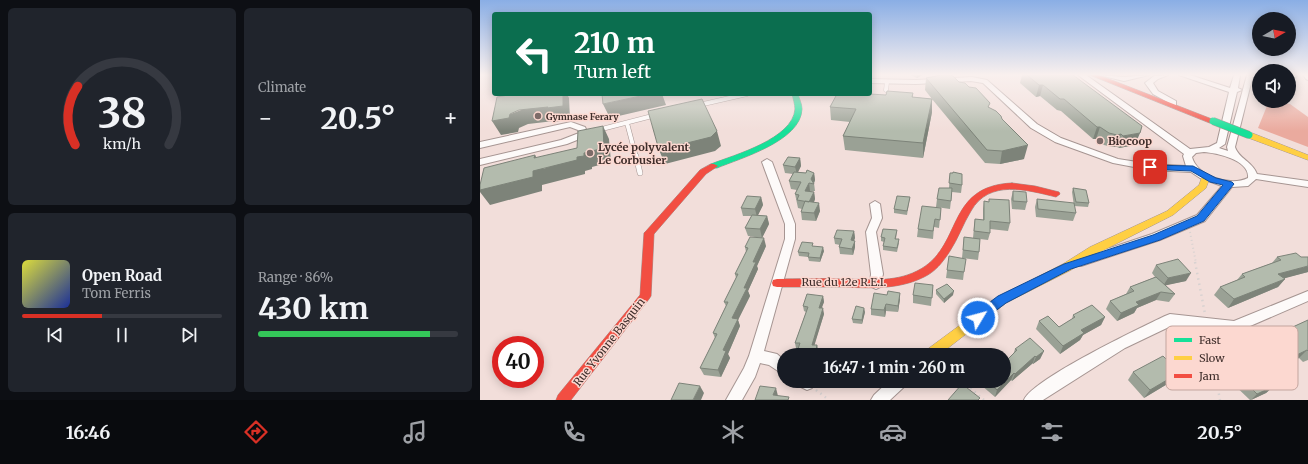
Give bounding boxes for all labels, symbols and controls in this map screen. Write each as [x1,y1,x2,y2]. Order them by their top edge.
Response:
north arrow [1252,12,1296,56]
map controls [1252,12,1296,108]
text: 210 m [574,25,655,61]
icon: left [508,28,560,80]
text: Turn left [574,60,651,83]
button: sound [1252,64,1296,108]
text: Climate [258,79,306,96]
text: 38 [97,86,147,138]
text: 20.5° [321,99,395,137]
text: − [258,104,273,132]
text: + [443,104,458,132]
marker: Gymnase Ferary [533,111,543,121]
place label: Gymnase Ferary [546,111,619,122]
text: km/h [103,134,141,152]
place label: Biocoop [1108,134,1152,148]
marker: Biocoop [1095,136,1105,146]
place label: Lycée polyvalent Le Corbusier [598,140,690,167]
marker: Lycée polyvalent Le Corbusier [585,148,595,158]
pin [1133,150,1167,184]
icon: arrive [1139,156,1161,178]
text: Open Road [82,266,162,285]
text: Range · 86% [258,269,333,286]
street label: Rue du 12e R.E.I. [802,275,887,289]
text: Tom Ferris [82,285,151,302]
text: 430 km [258,289,369,327]
street label: Rue Yvonne Basquin [570,295,648,389]
position arrow [957,297,999,339]
icon: previous [44,324,66,346]
icon: pause [111,324,133,346]
icon: next [178,324,200,346]
legend [1166,326,1298,390]
text: Fast [1199,333,1222,347]
speed limit sign: 40 [492,336,544,388]
text: Slow [1199,351,1225,365]
text: 16:47 · 1 min · 260 m [823,358,965,377]
text: Jam [1198,369,1220,383]
icon: directions [242,418,270,446]
icon: music [401,418,429,446]
icon: phone [560,418,588,446]
icon: climate [719,418,747,446]
icon: car [879,418,907,446]
icon: filters [1038,418,1066,446]
text: 16:46 [66,421,110,444]
text: 20.5° [1197,421,1242,444]

